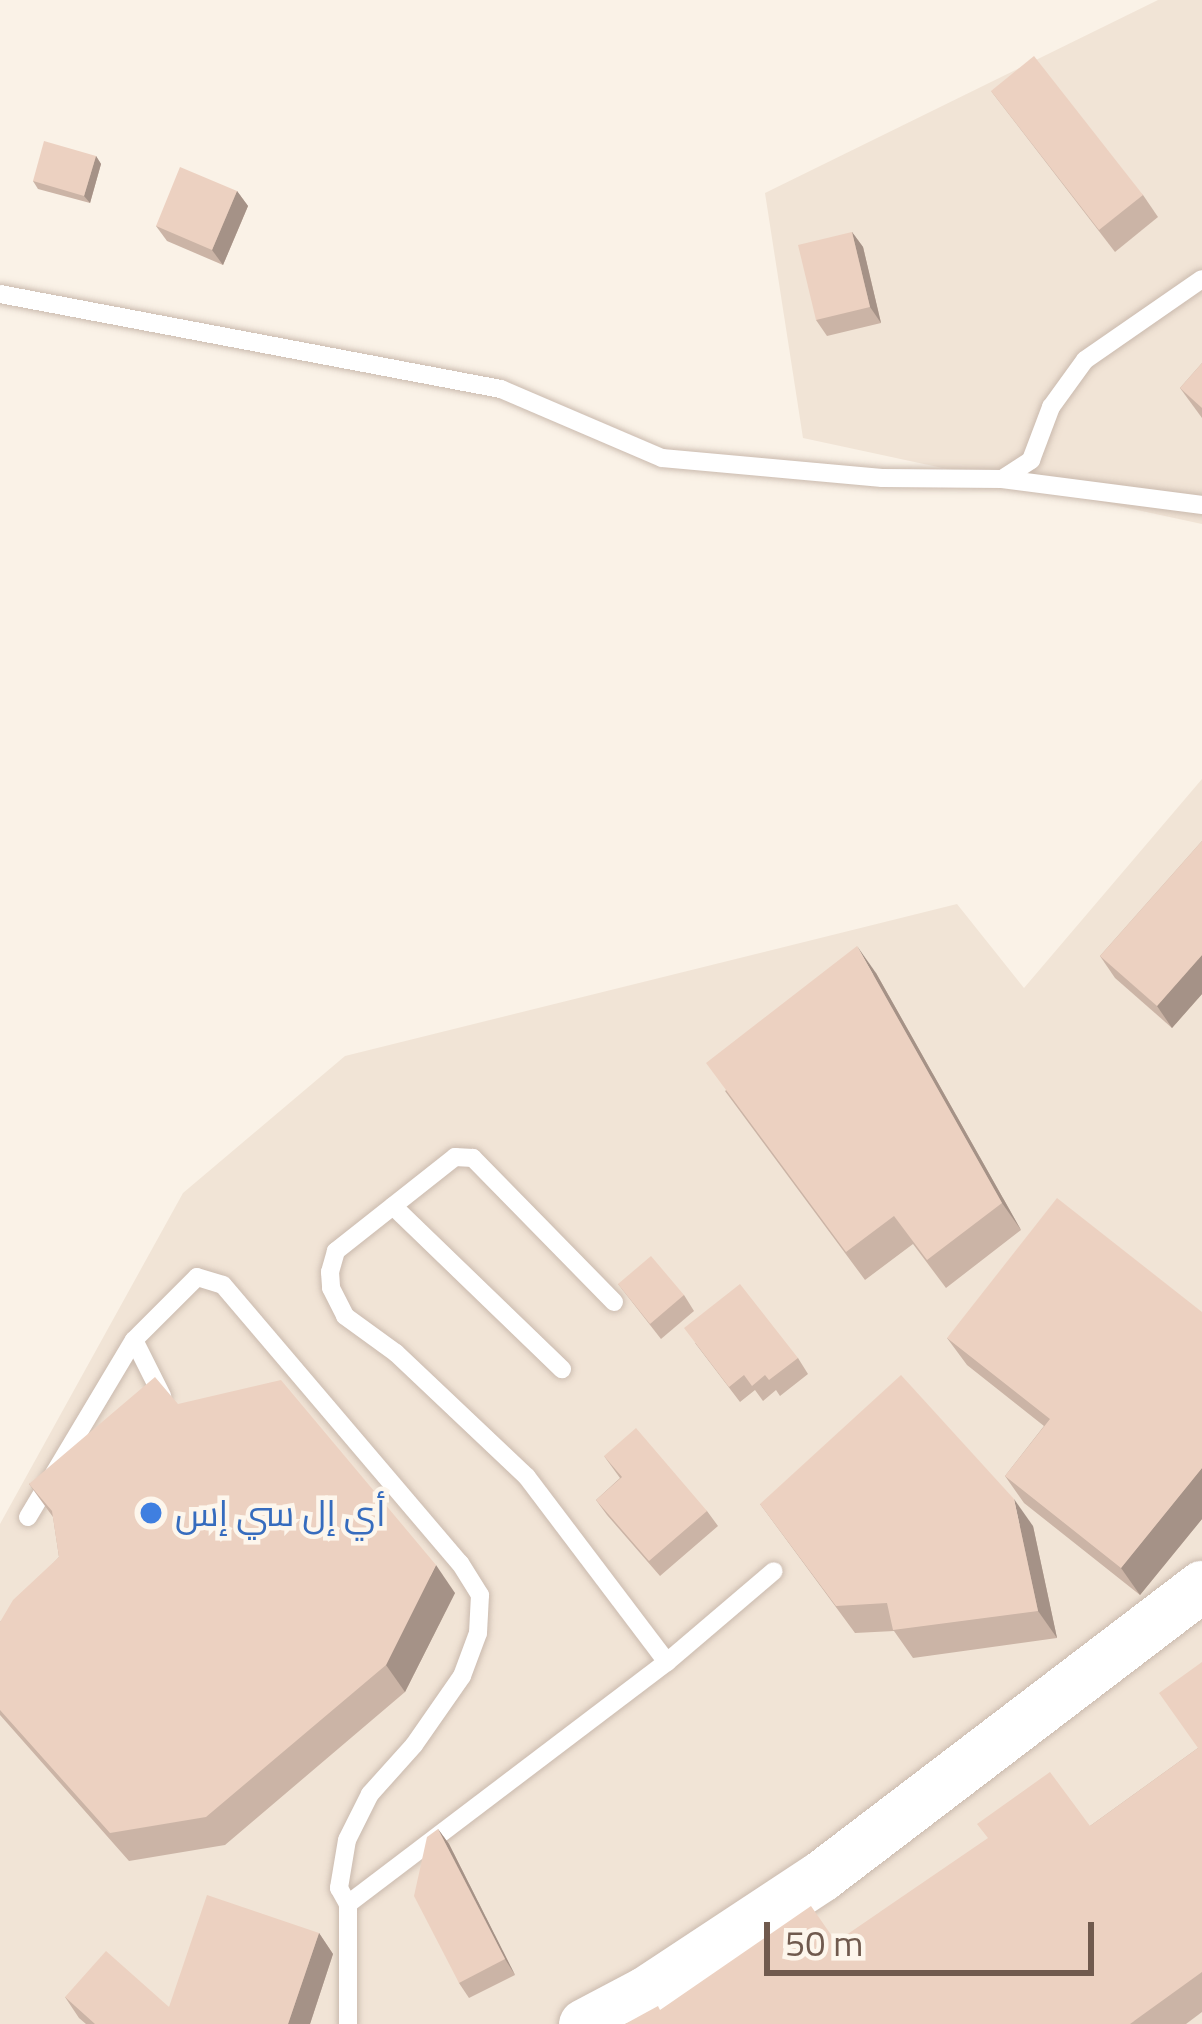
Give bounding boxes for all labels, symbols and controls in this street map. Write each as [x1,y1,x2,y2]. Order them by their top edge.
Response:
place label: أي إل سي إس [175,1491,386,1535]
marker: أي إل سي إس [138,1500,164,1526]
scale bar [770,1898,1100,1972]
text: 50 m [785,1915,863,1970]

